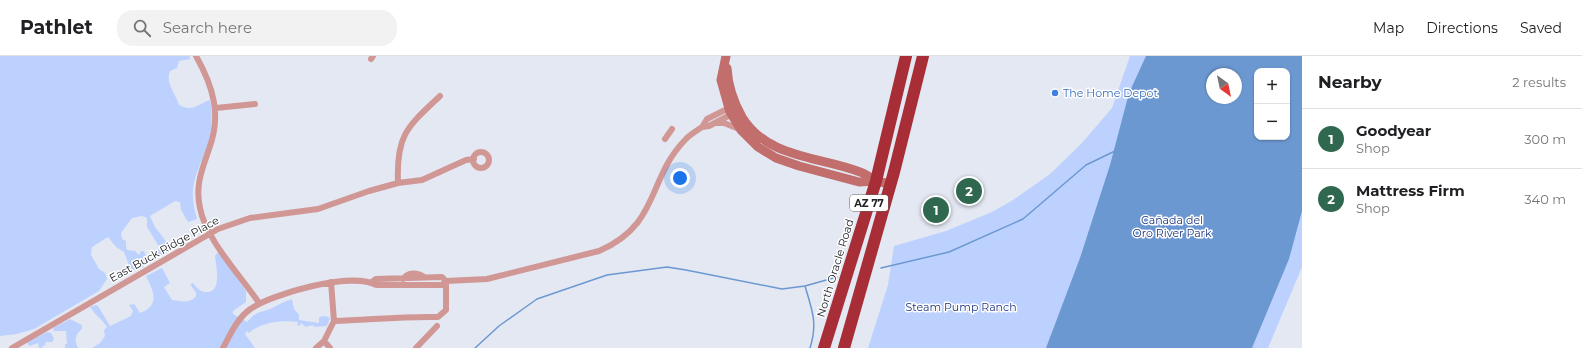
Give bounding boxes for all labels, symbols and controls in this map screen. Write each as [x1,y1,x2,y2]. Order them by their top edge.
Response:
search box [117,10,397,46]
text: Pathlet [20,16,93,39]
icon: search [131,17,153,39]
text: Search here [163,18,252,37]
text: Map [1373,19,1404,37]
text: Directions [1426,19,1498,37]
text: Saved [1520,19,1562,37]
north arrow [1206,68,1242,104]
map controls [1254,68,1290,140]
button: + [1254,68,1290,104]
text: Nearby [1318,72,1382,92]
text: 2 results [1512,74,1566,90]
place label: The Home Depot [1063,86,1158,100]
marker: The Home Depot [1050,88,1060,98]
button: − [1254,104,1290,140]
text: Goodyear [1356,121,1431,140]
text: 1 [1328,131,1334,147]
text: 300 m [1524,131,1566,147]
text: Shop [1356,140,1390,156]
your location [670,168,690,188]
pin: 2 [956,176,982,206]
text: Mattress Firm [1356,181,1465,200]
text: 2 [1327,191,1335,207]
text: 340 m [1524,191,1566,207]
road number: AZ 77 [850,195,888,211]
pin: 1 [923,195,949,225]
text: Shop [1356,200,1390,216]
street label: East Buck Ridge Place [107,213,222,285]
park label: Cañada del Oro River Park [1132,213,1212,240]
street label: North Oracle Road [813,217,857,319]
park label: Steam Pump Ranch [905,300,1017,314]

